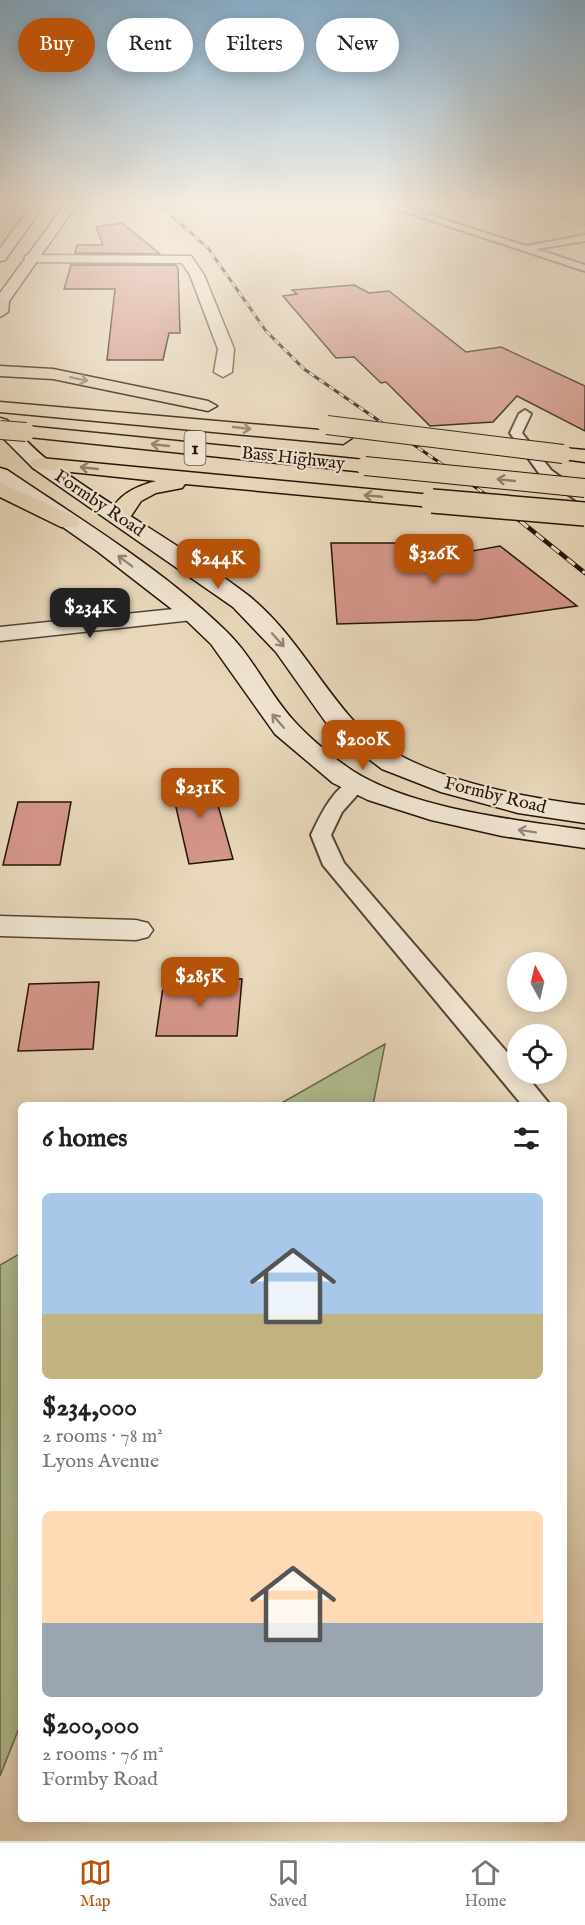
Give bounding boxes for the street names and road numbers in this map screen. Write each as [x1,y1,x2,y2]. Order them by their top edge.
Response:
road number: 1 [184,431,206,465]
street label: Bass Highway [240,442,346,476]
street label: Formby Road [49,465,149,543]
street label: Formby Road [442,772,549,820]

